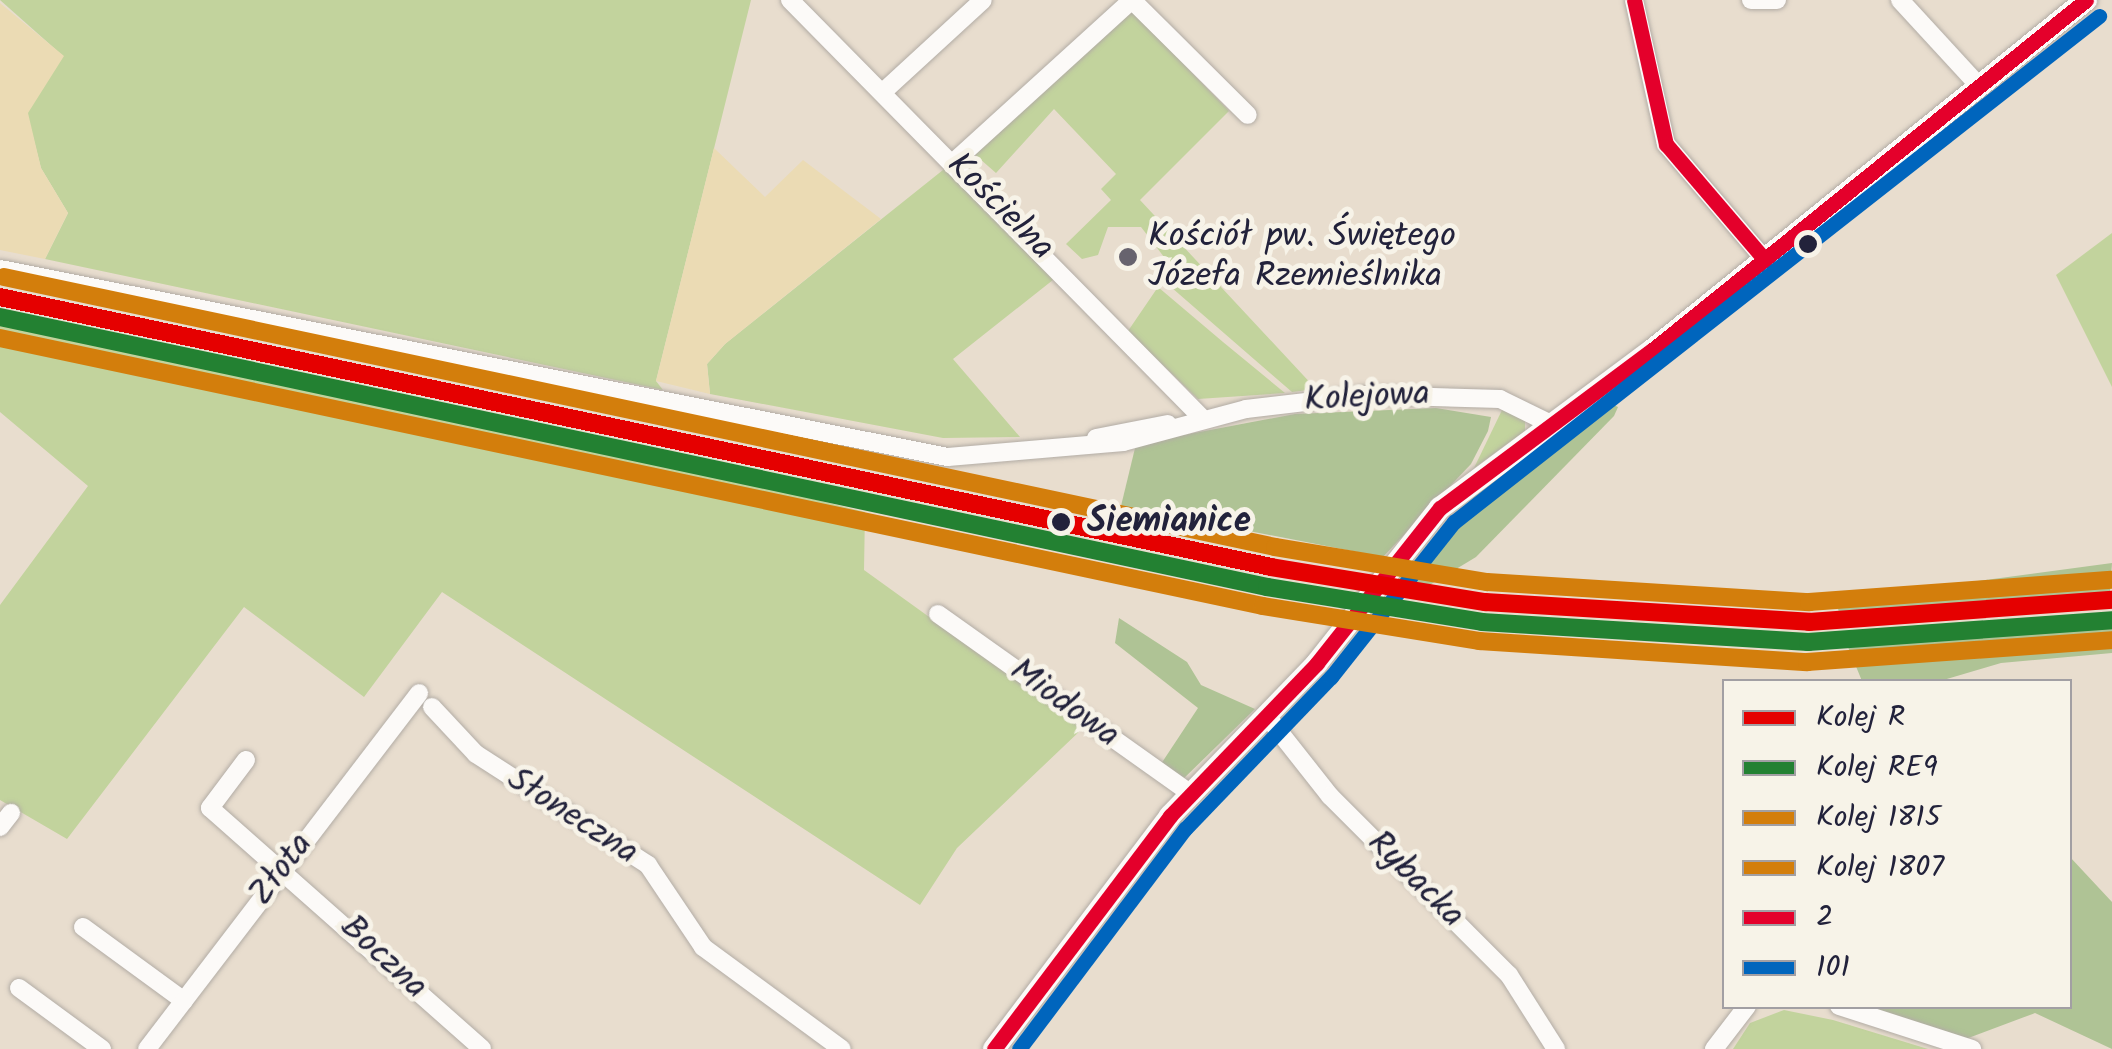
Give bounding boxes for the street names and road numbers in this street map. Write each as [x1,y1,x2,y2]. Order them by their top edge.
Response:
street label: Kościelna [938,145,1062,269]
street label: Kolejowa [1303,374,1431,422]
street label: Miodowa [1001,650,1127,758]
street label: Słoneczna [499,759,645,875]
street label: Rybacka [1358,823,1472,937]
street label: Złota [241,825,323,915]
street label: Boczna [331,907,435,1009]

